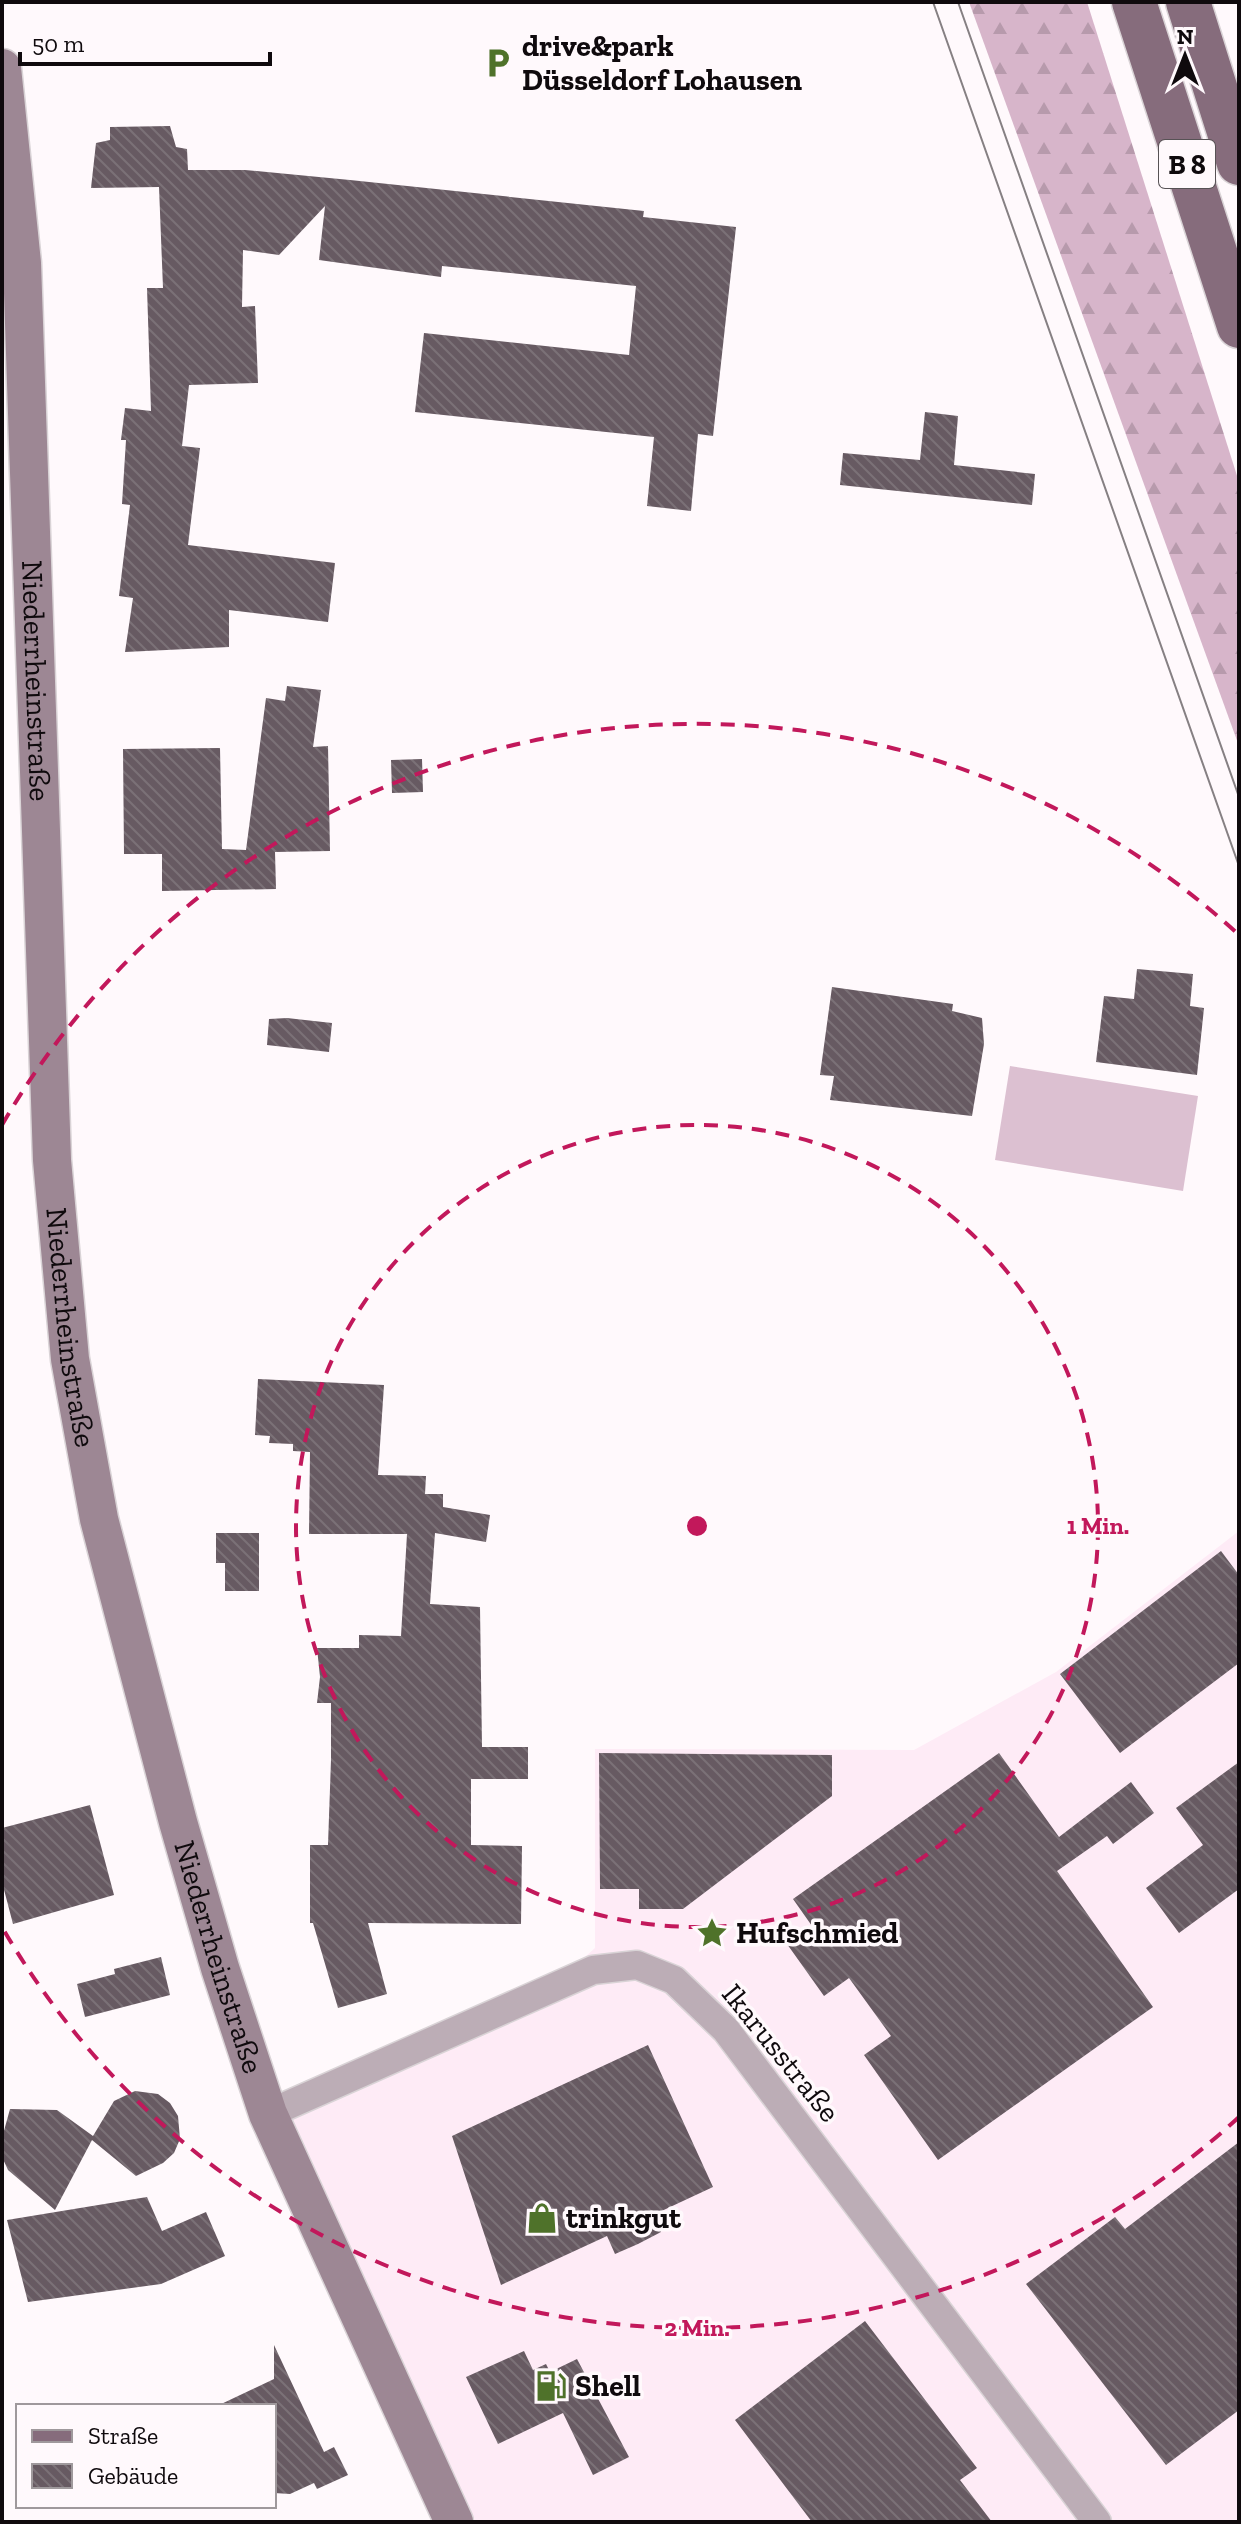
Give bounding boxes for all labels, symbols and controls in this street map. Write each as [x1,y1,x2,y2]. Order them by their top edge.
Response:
scale bar [20,16,270,66]
north arrow [1145,16,1225,96]
text: N [1177,23,1194,50]
place label: drive&park Düsseldorf Lohausen [522,28,802,98]
text: 50 m [32,29,85,58]
parking icon: drive&park Düsseldorf Lohausen [481,46,515,80]
road number: B 8 [1159,140,1215,188]
street label: Niederrheinstraße [14,560,58,802]
street label: Niederrheinstraße [38,1206,104,1450]
text: 1 Min. [1067,1511,1129,1540]
centre of rings [683,1512,711,1540]
street label: Niederrheinstraße [166,1836,271,2078]
place label: Hufschmied [736,1915,898,1951]
place icon: Hufschmied [695,1916,729,1950]
street label: Ikarusstraße [714,1977,848,2129]
place label: trinkgut [566,2200,682,2236]
shop icon: trinkgut [525,2201,559,2235]
text: 2 Min. [664,2313,730,2342]
place label: Shell [575,2368,641,2404]
fuel station icon: Shell [534,2369,568,2403]
legend [16,2404,276,2508]
text: Straße [88,2421,158,2450]
text: Gebäude [88,2461,178,2490]

